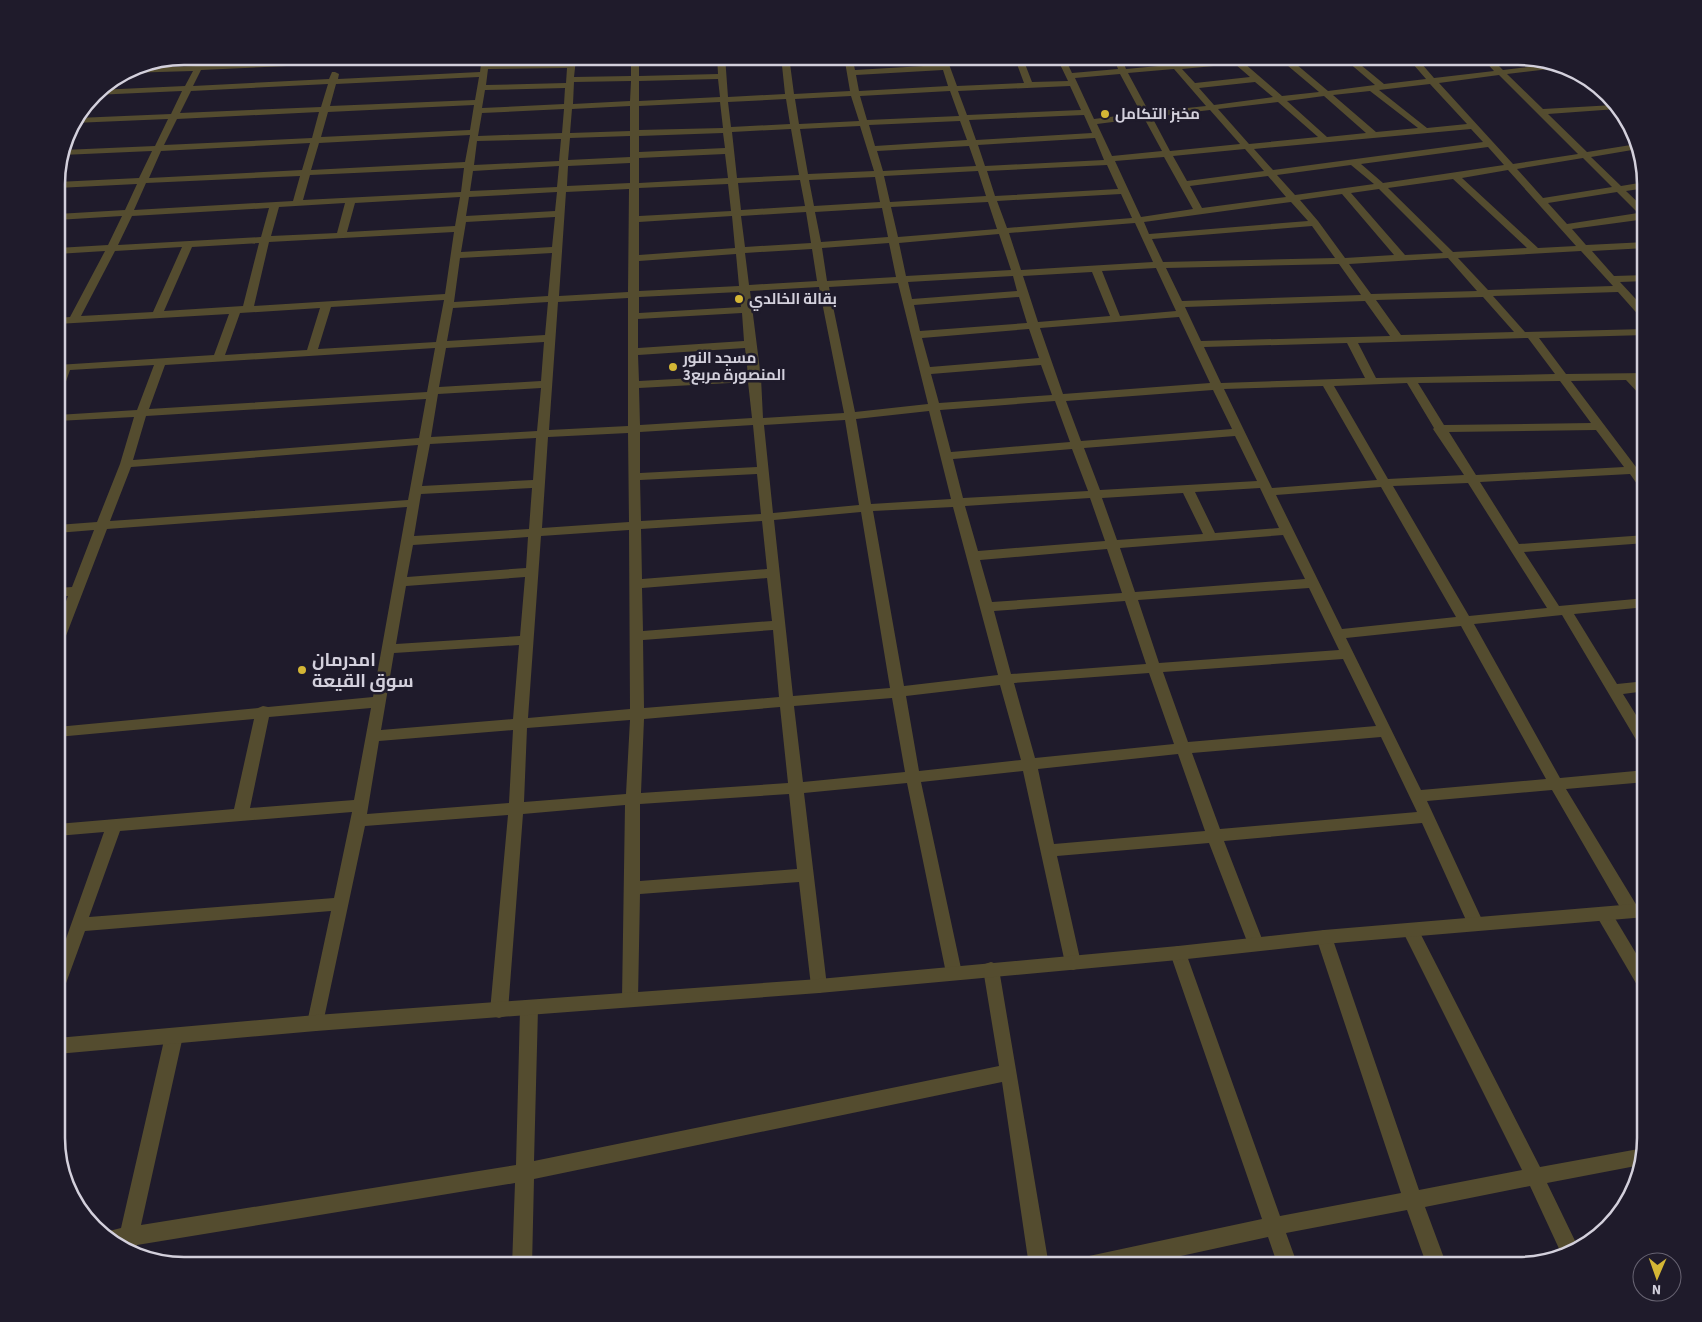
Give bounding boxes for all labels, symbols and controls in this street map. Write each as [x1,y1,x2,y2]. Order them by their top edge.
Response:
place label: مخبز التكامل [1115,104,1200,125]
marker: مخبز التكامل [1099,108,1111,120]
place label: بقالة الخالدي [749,289,837,311]
marker: بقالة الخالدي [733,293,745,305]
place label: مسجد النور المنصورة مربع3 [682,348,786,386]
marker: مسجد النور المنصورة مربع3 [667,361,679,373]
place label: امدرمان سوق القيعة [312,648,414,694]
marker: امدرمان سوق القيعة [296,664,308,676]
north arrow [1632,1252,1682,1302]
text: N [1652,1279,1662,1299]

